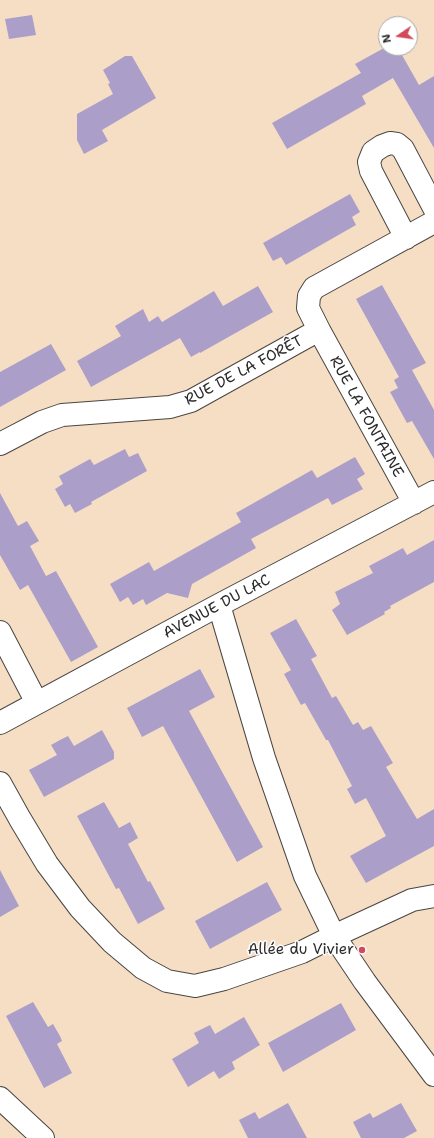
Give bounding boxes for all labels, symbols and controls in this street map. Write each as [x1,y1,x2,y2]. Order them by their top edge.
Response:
north arrow [378,16,418,56]
text: N [379,33,395,45]
street label: RUE DE LA FORÊT [182,332,306,410]
street label: RUE LA FONTAINE [325,353,407,481]
street label: AVENUE DU LAC [160,571,274,643]
place label: Allée du Vivier [248,941,354,959]
marker: Allée du Vivier [357,945,367,955]

